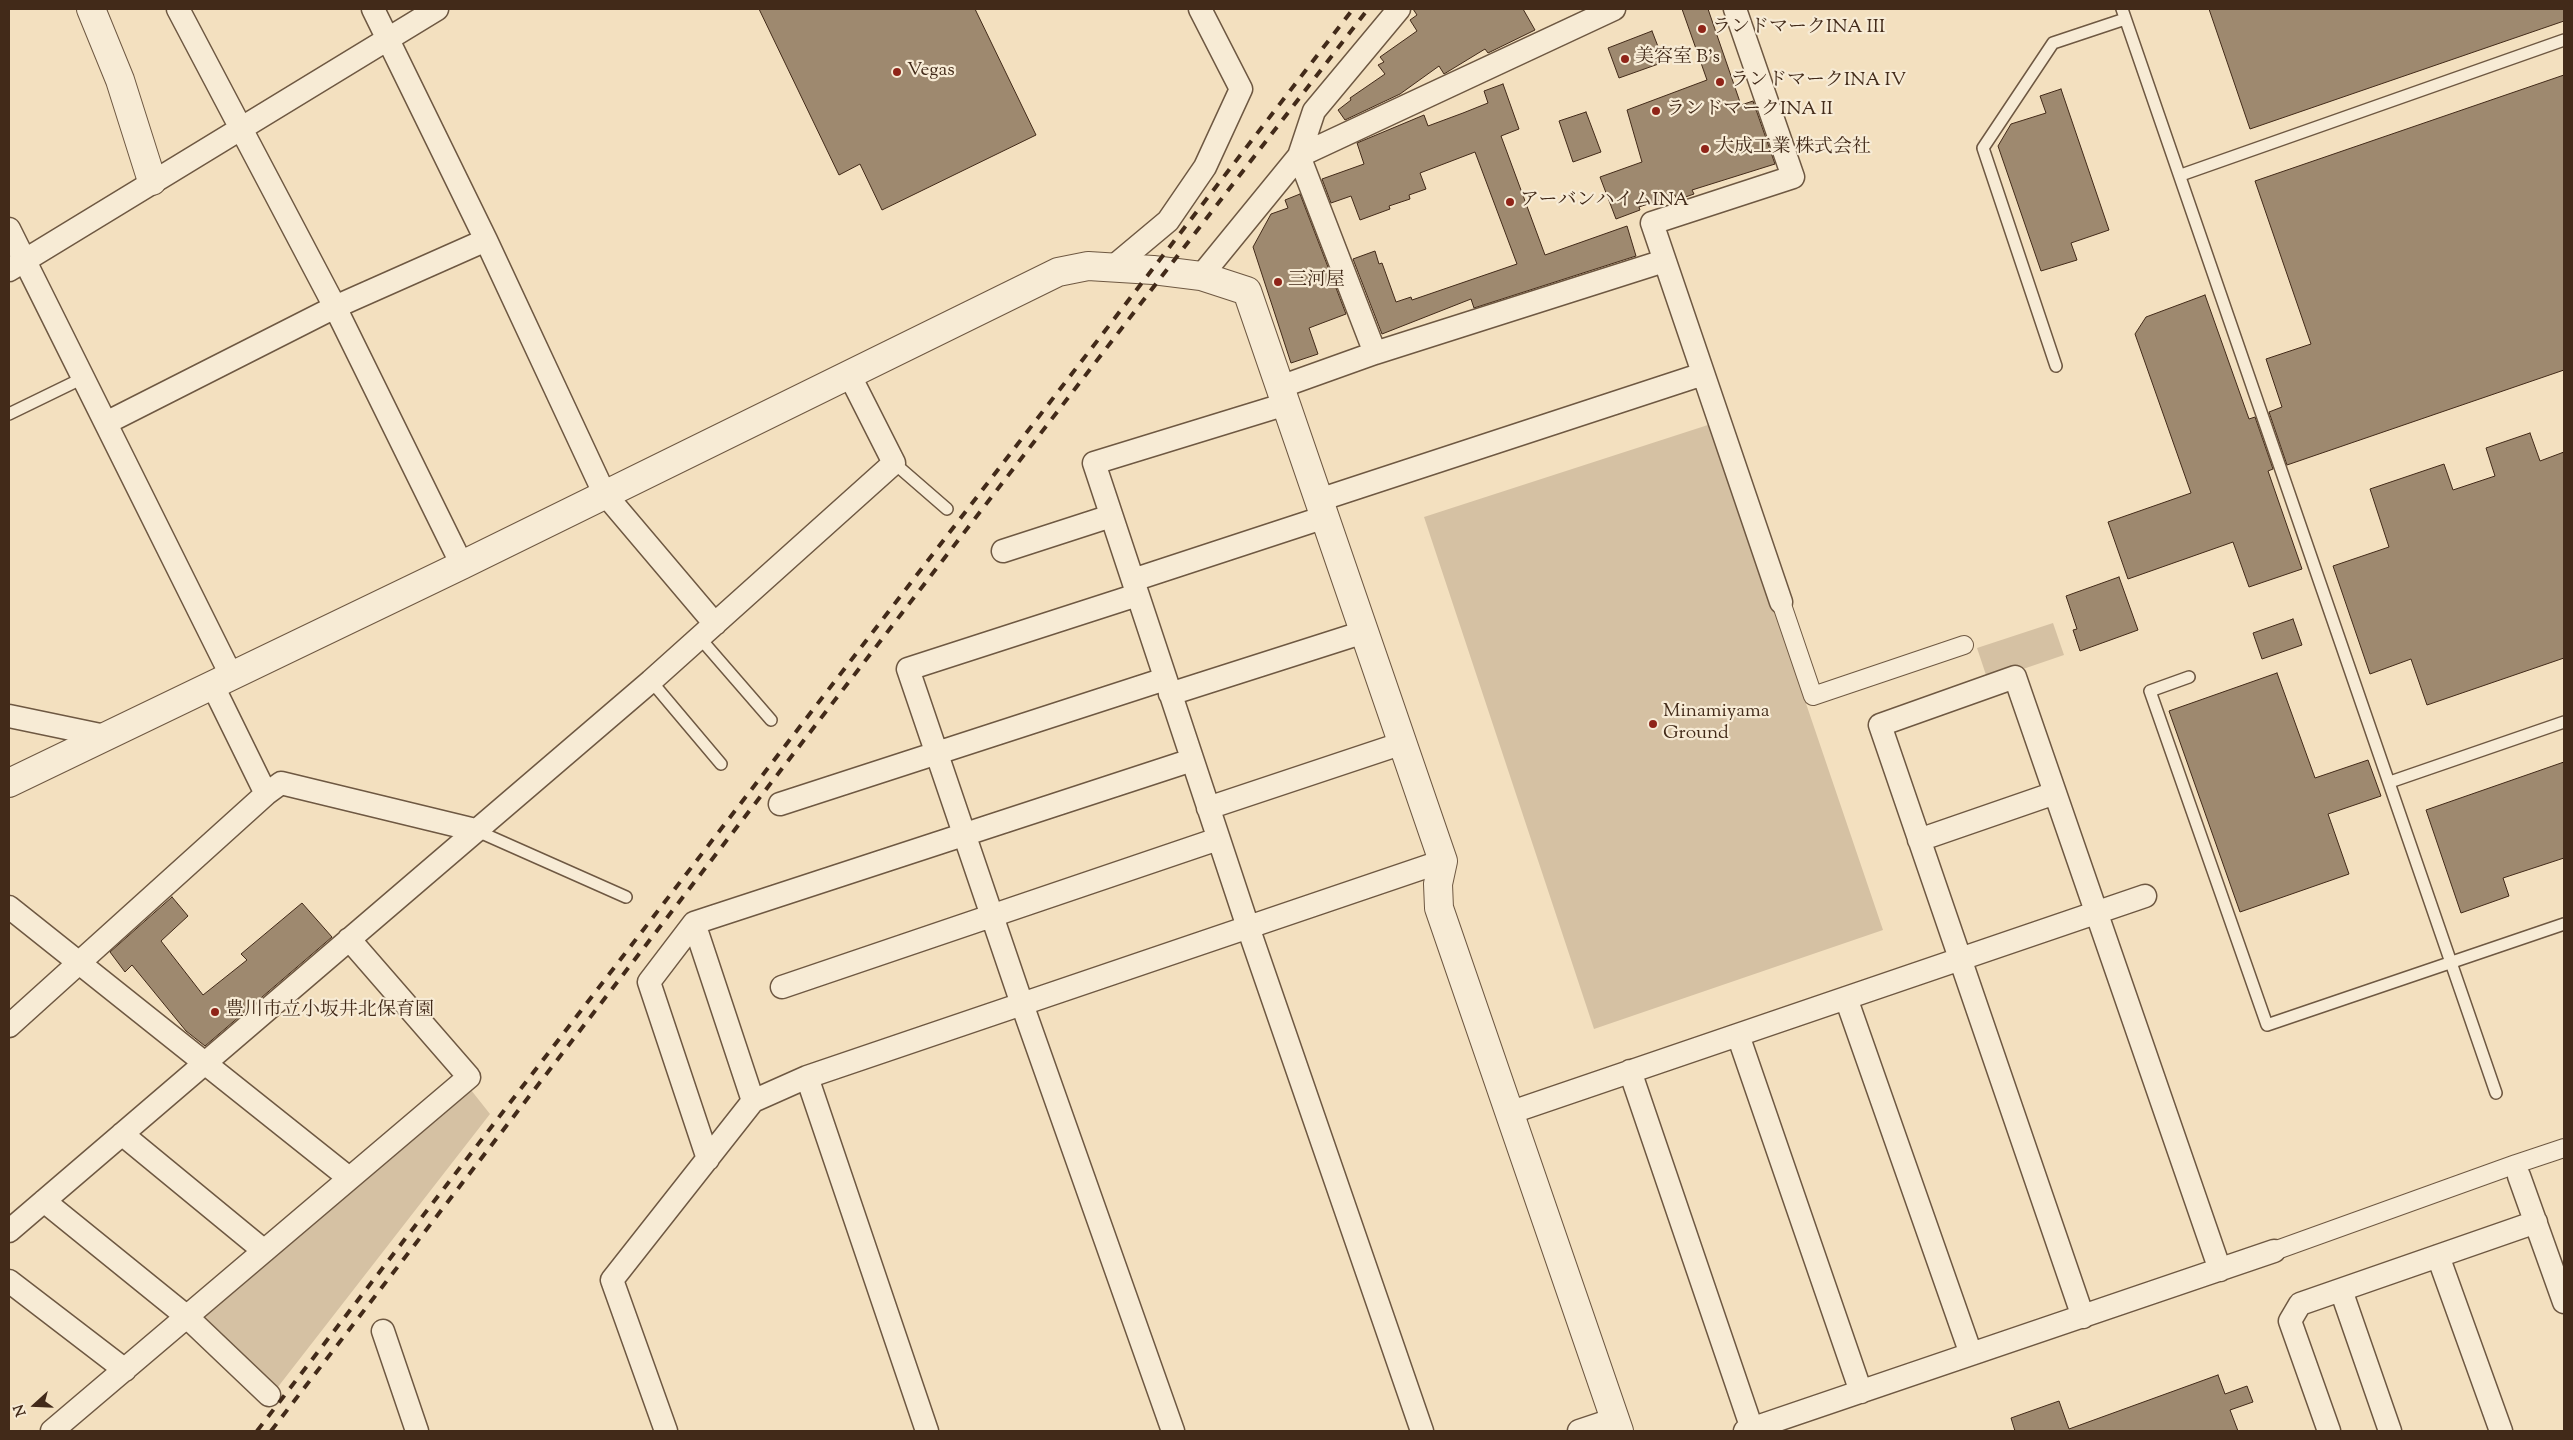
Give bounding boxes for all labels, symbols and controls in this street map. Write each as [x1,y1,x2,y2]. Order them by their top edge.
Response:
place label: ランドマークINA III [1712,18,1885,40]
marker: ランドマークINA III [1696,23,1708,35]
place label: 美容室 B's [1635,48,1720,70]
marker: 美容室 B's [1619,53,1631,65]
place label: Vegas [907,61,955,83]
marker: Vegas [891,66,903,78]
place label: ランドマークINA IV [1730,71,1906,93]
marker: ランドマークINA IV [1714,76,1726,88]
place label: ランドマークINA II [1666,100,1833,122]
marker: ランドマークINA II [1650,105,1662,117]
place label: 大成工業 株式会社 [1715,138,1871,160]
marker: 大成工業 株式会社 [1699,143,1711,155]
place label: アーバンハイムINA [1520,191,1689,213]
marker: アーバンハイムINA [1504,196,1516,208]
place label: 三河屋 [1288,271,1345,293]
marker: 三河屋 [1272,276,1284,288]
place label: Minamiyama Ground [1663,702,1770,746]
marker: Minamiyama Ground [1647,718,1659,730]
place label: 豊川市立小坂井北保育園 [225,1001,434,1023]
marker: 豊川市立小坂井北保育園 [209,1006,221,1018]
north arrow [10,1380,60,1430]
text: N [10,1401,32,1419]

